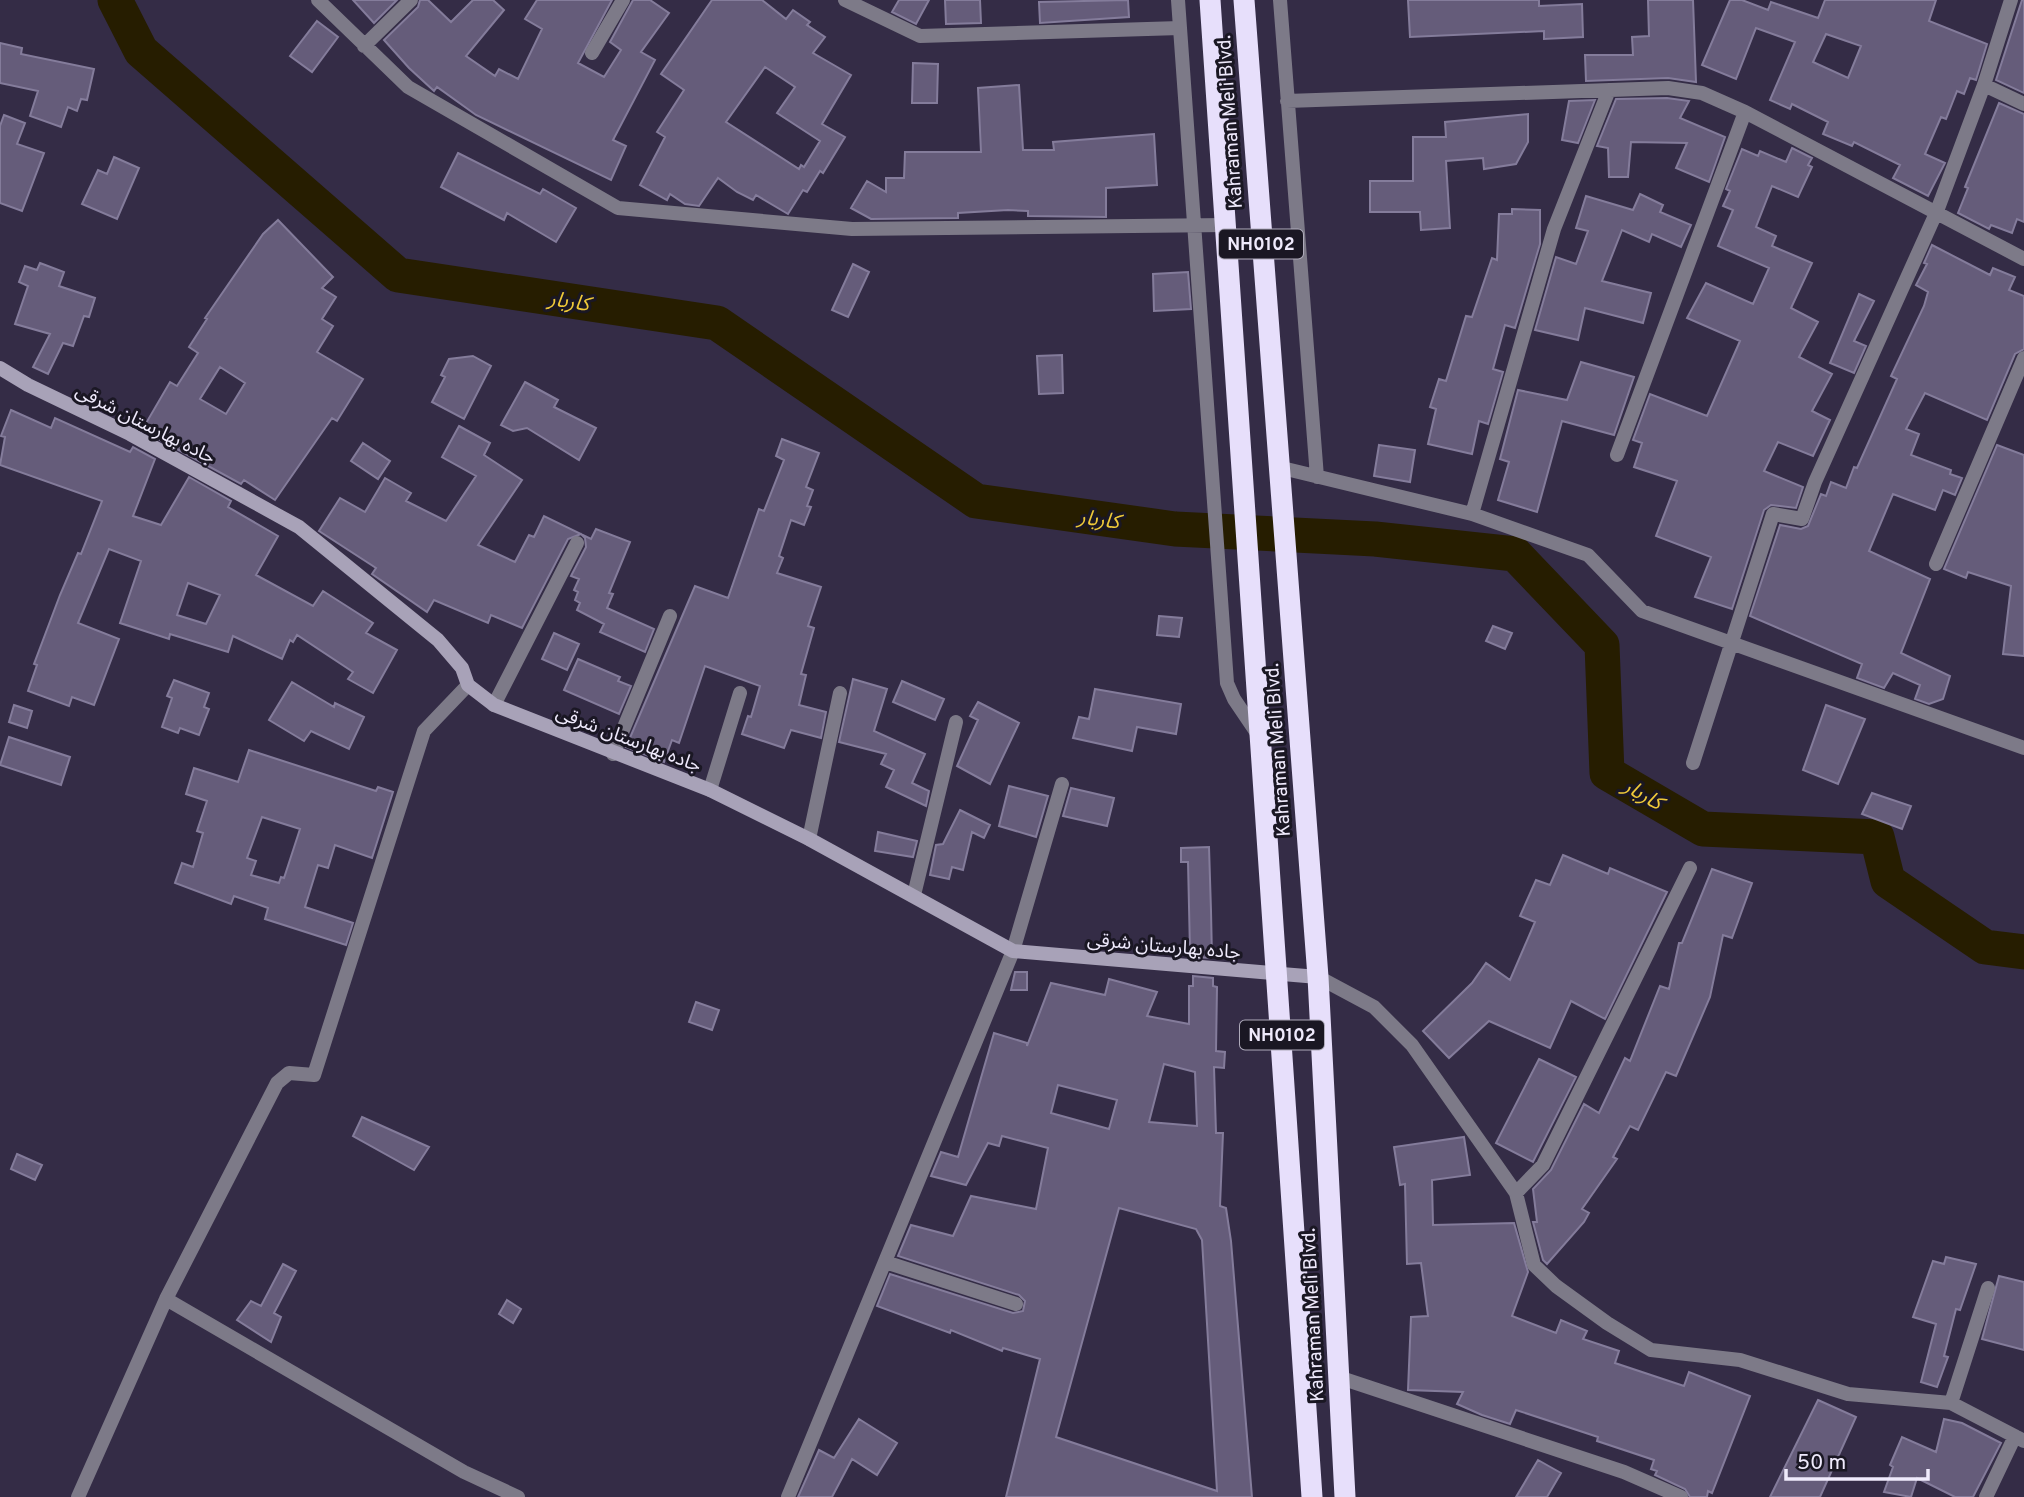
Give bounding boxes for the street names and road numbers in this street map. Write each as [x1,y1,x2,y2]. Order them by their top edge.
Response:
street label: Kahraman Meli Blvd. [1213,34,1249,209]
road number: NH0102 [1219,230,1303,258]
street label: جاده بهارستان شرقی [71,379,219,470]
street label: Kahraman Meli Blvd. [1261,662,1297,837]
street label: جاده بهارستان شرقی [552,701,704,779]
street label: جاده بهارستان شرقی [1086,928,1242,966]
road number: NH0102 [1240,1020,1324,1050]
street label: Kahraman Meli Blvd. [1297,1227,1331,1402]

